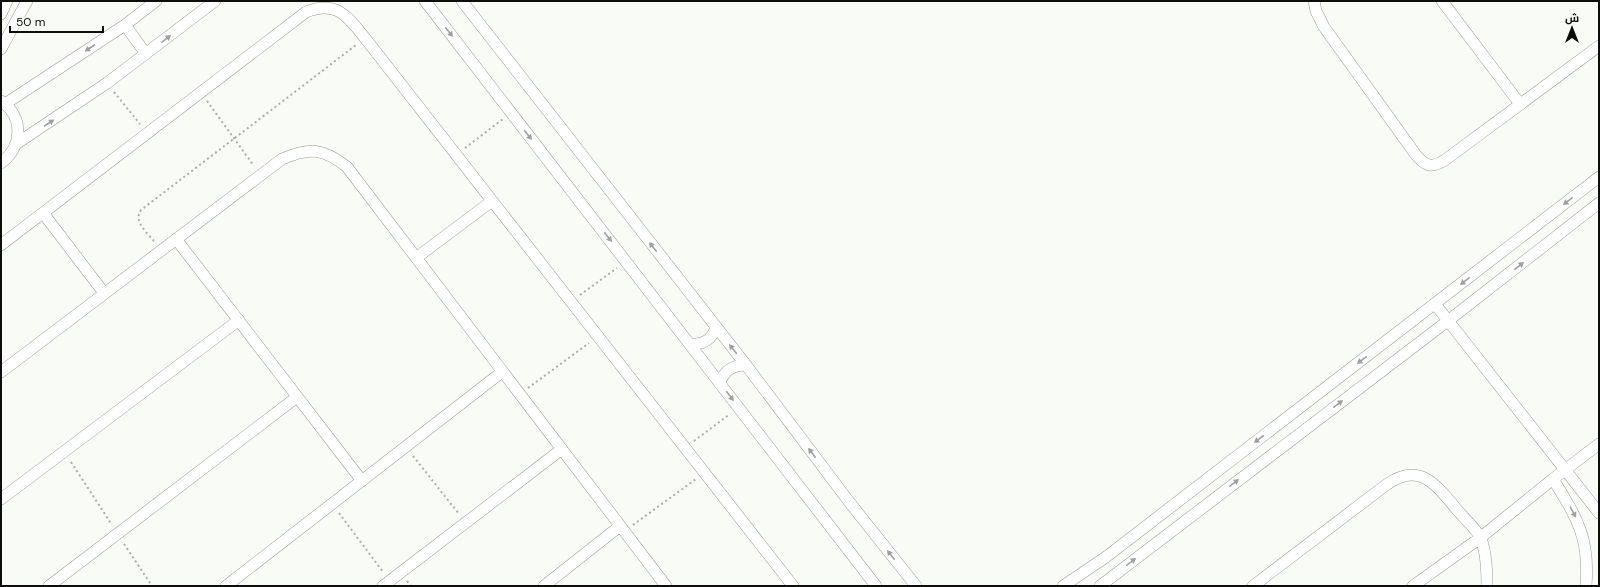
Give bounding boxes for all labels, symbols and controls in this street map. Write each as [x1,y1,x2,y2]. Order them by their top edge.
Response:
scale bar [10,8,103,34]
north arrow [1552,8,1592,48]
text: ش [1565,11,1579,25]
text: 50 m [16,14,45,30]
one-way arrow [444,26,453,37]
one-way arrow [160,35,171,43]
one-way arrow [84,44,95,52]
one-way arrow [44,119,54,127]
one-way arrow [524,129,532,140]
one-way arrow [1563,197,1574,205]
one-way arrow [603,232,612,243]
one-way arrow [649,241,657,252]
one-way arrow [1513,261,1524,270]
one-way arrow [1460,276,1471,285]
one-way arrow [729,344,738,354]
one-way arrow [1357,356,1368,364]
one-way arrow [726,390,734,401]
one-way arrow [1332,400,1343,409]
one-way arrow [1254,435,1265,444]
one-way arrow [808,447,816,458]
one-way arrow [1229,479,1240,487]
one-way arrow [1570,506,1577,518]
one-way arrow [887,550,896,561]
one-way arrow [1126,558,1136,566]

